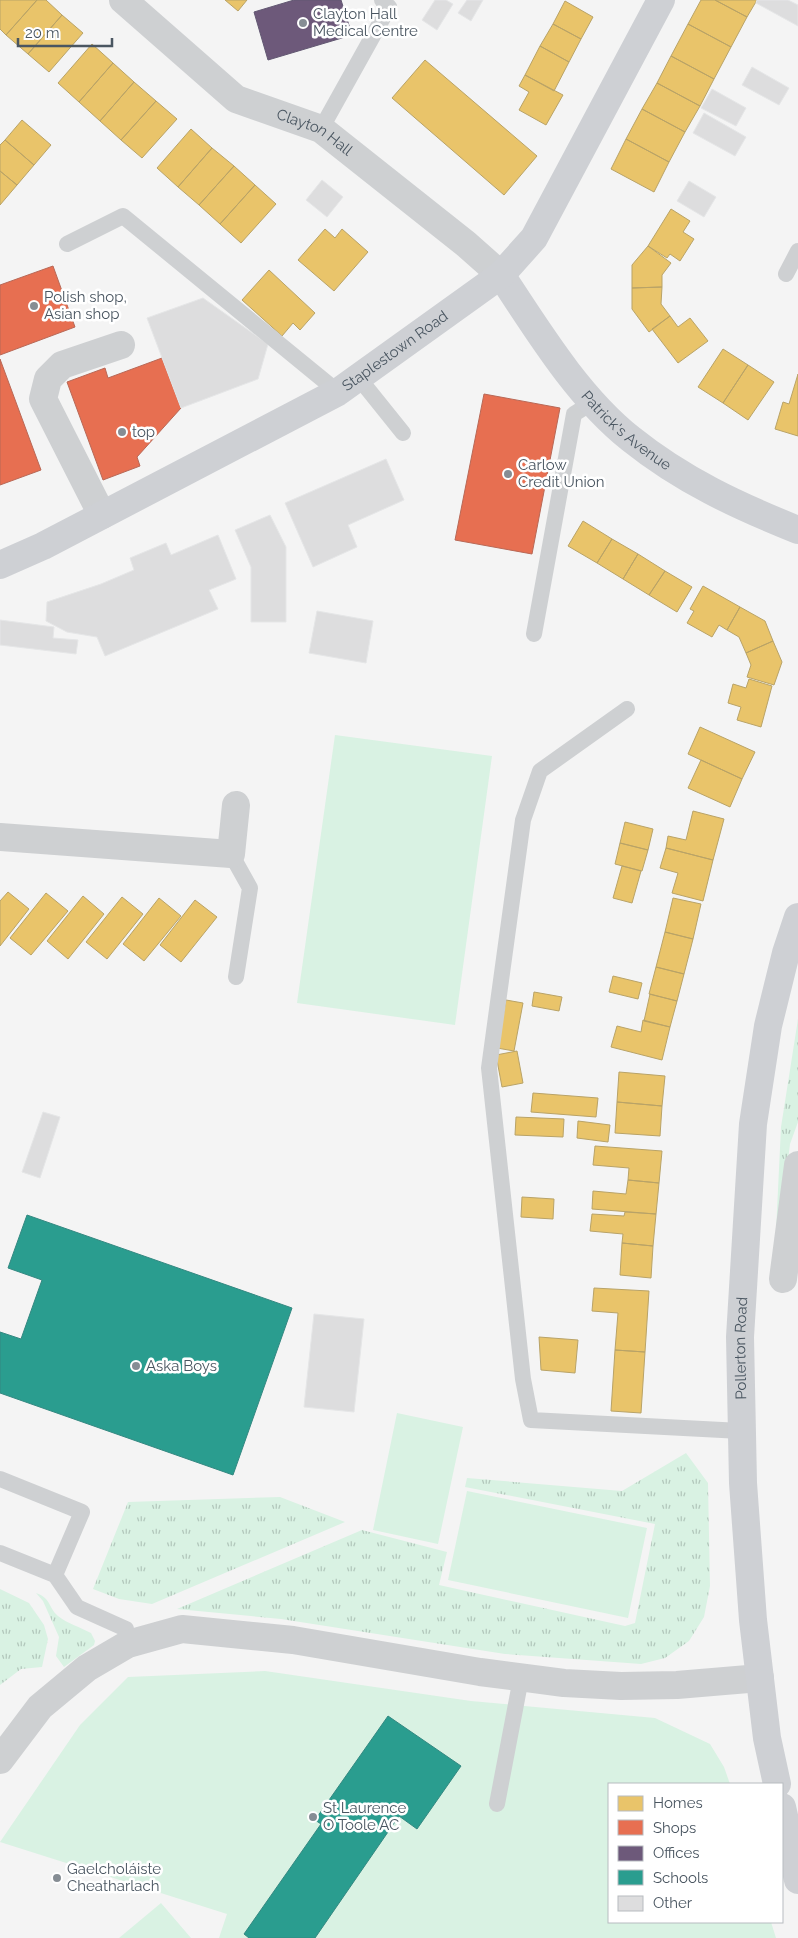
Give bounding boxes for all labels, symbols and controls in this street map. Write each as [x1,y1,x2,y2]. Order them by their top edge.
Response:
place label: Clayton Hall Medical Centre [313,5,418,40]
scale bar [18,15,111,47]
marker: Clayton Hall Medical Centre [297,17,309,29]
text: 20 m [25,24,60,42]
street label: Clayton Hall [274,105,357,160]
place label: Polish shop, Asian shop [44,288,127,323]
marker: Polish shop, Asian shop [28,300,40,312]
street label: Staplestown Road [339,307,451,395]
street label: Patrick's Avenue [577,387,675,474]
place label: top [132,423,155,441]
marker: top [116,426,128,438]
place label: Carlow Credit Union [518,456,605,491]
marker: Carlow Credit Union [502,468,514,480]
street label: Pollerton Road [731,1296,751,1400]
place label: Aska Boys [146,1357,217,1375]
marker: Aska Boys [130,1360,142,1372]
legend [608,1783,783,1923]
text: Homes [653,1794,703,1812]
place label: St Laurence O Toole AC [323,1799,406,1834]
marker: St Laurence O Toole AC [307,1811,319,1823]
text: Shops [653,1819,696,1837]
text: Offices [653,1844,700,1862]
place label: Gaelcholáiste Cheatharlach [67,1860,161,1895]
text: Schools [653,1869,708,1887]
marker: Gaelcholáiste Cheatharlach [51,1872,63,1884]
text: Other [653,1894,693,1912]

